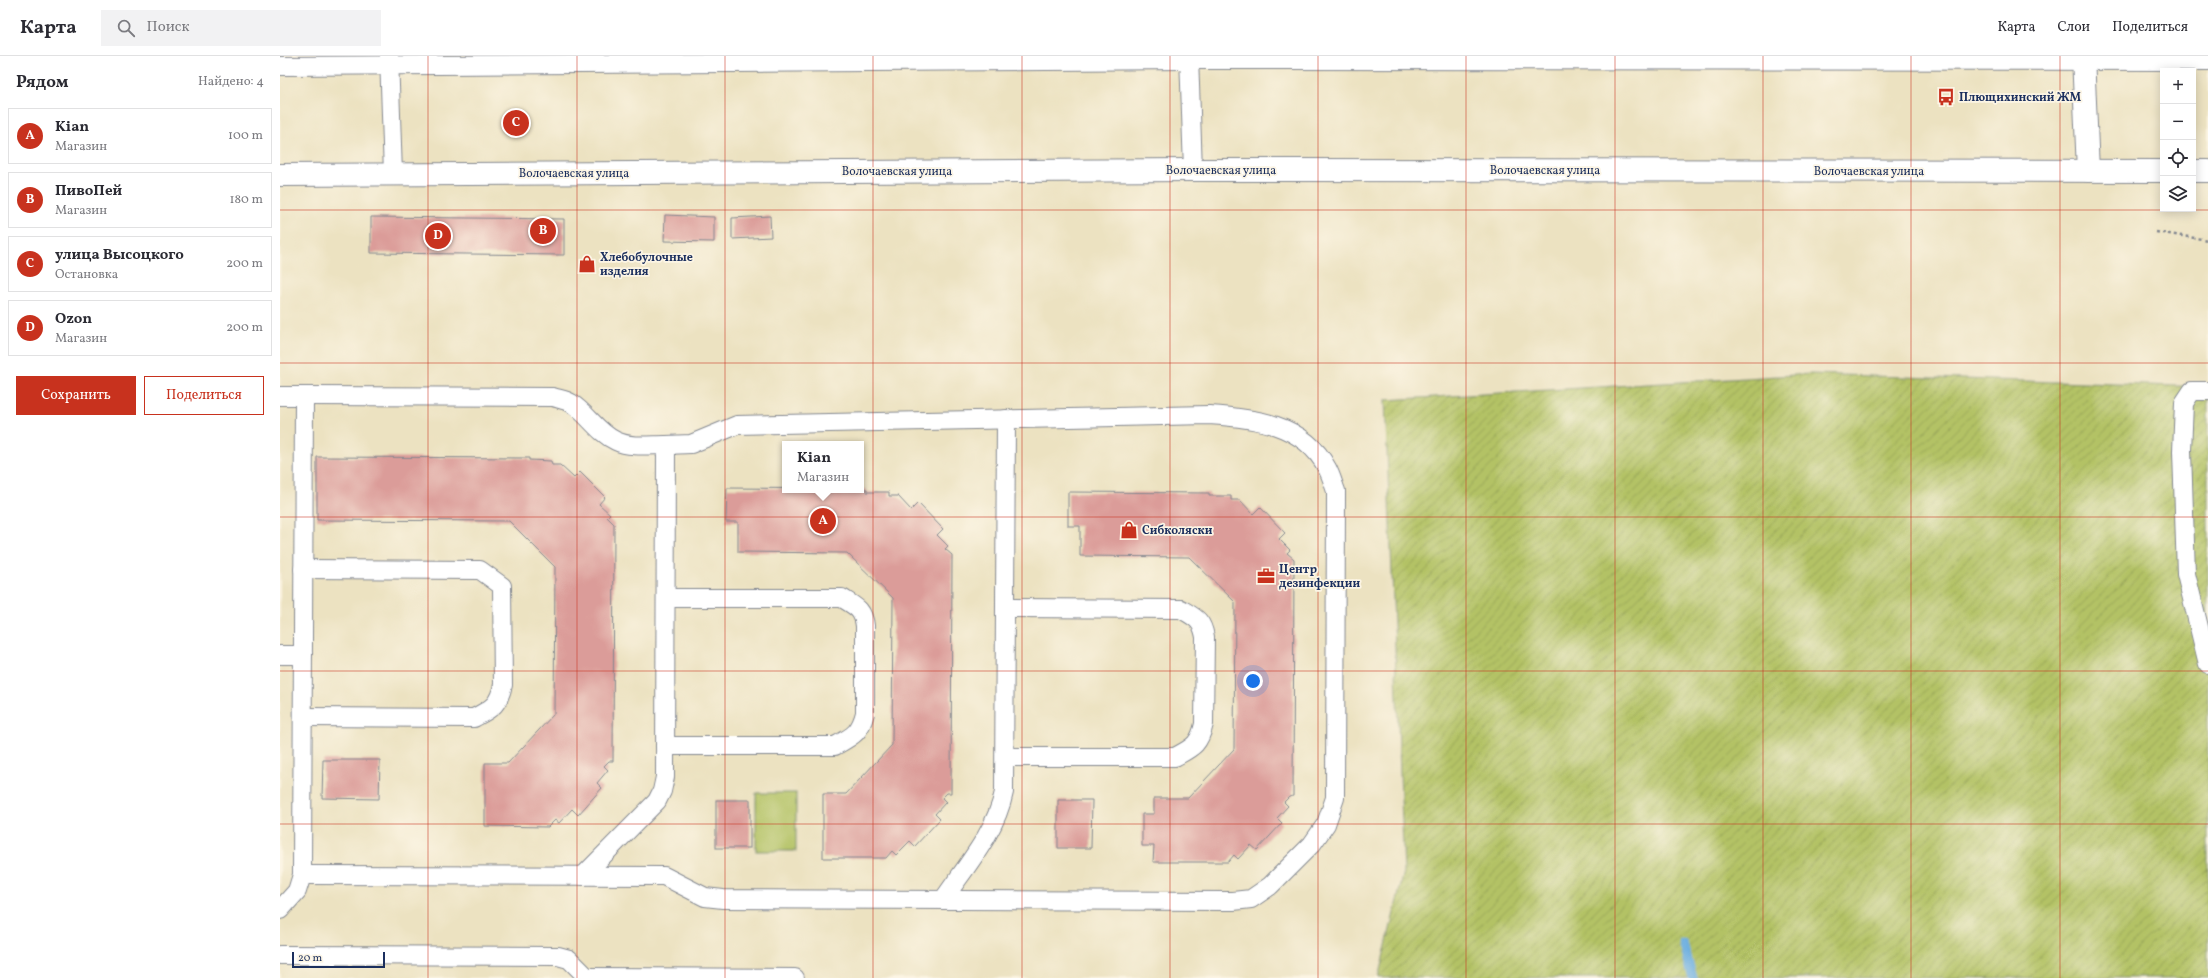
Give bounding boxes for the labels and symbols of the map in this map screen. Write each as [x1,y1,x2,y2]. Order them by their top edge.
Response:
bus stop icon: Плющихинский ЖМ [1936,87,1956,107]
place label: Плющихинский ЖМ [1959,90,2081,106]
pin: C [503,108,529,138]
street label: Волочаевская улица [1166,163,1276,179]
street label: Волочаевская улица [1490,163,1600,179]
street label: Волочаевская улица [842,164,952,180]
street label: Волочаевская улица [1814,164,1924,180]
street label: Волочаевская улица [519,166,629,182]
pin: B [530,216,556,246]
pin: D [425,221,451,251]
place label: Хлебобулочные изделия [600,250,693,280]
shop icon: Хлебобулочные изделия [577,254,597,274]
pin: A [810,506,836,536]
shop icon: Сибколяски [1119,520,1139,540]
place label: Сибколяски [1142,523,1213,539]
place label: Центр дезинфекции [1279,562,1360,592]
office icon: Центр дезинфекции [1256,566,1276,586]
your location [1243,671,1263,691]
scale bar [292,950,385,969]

